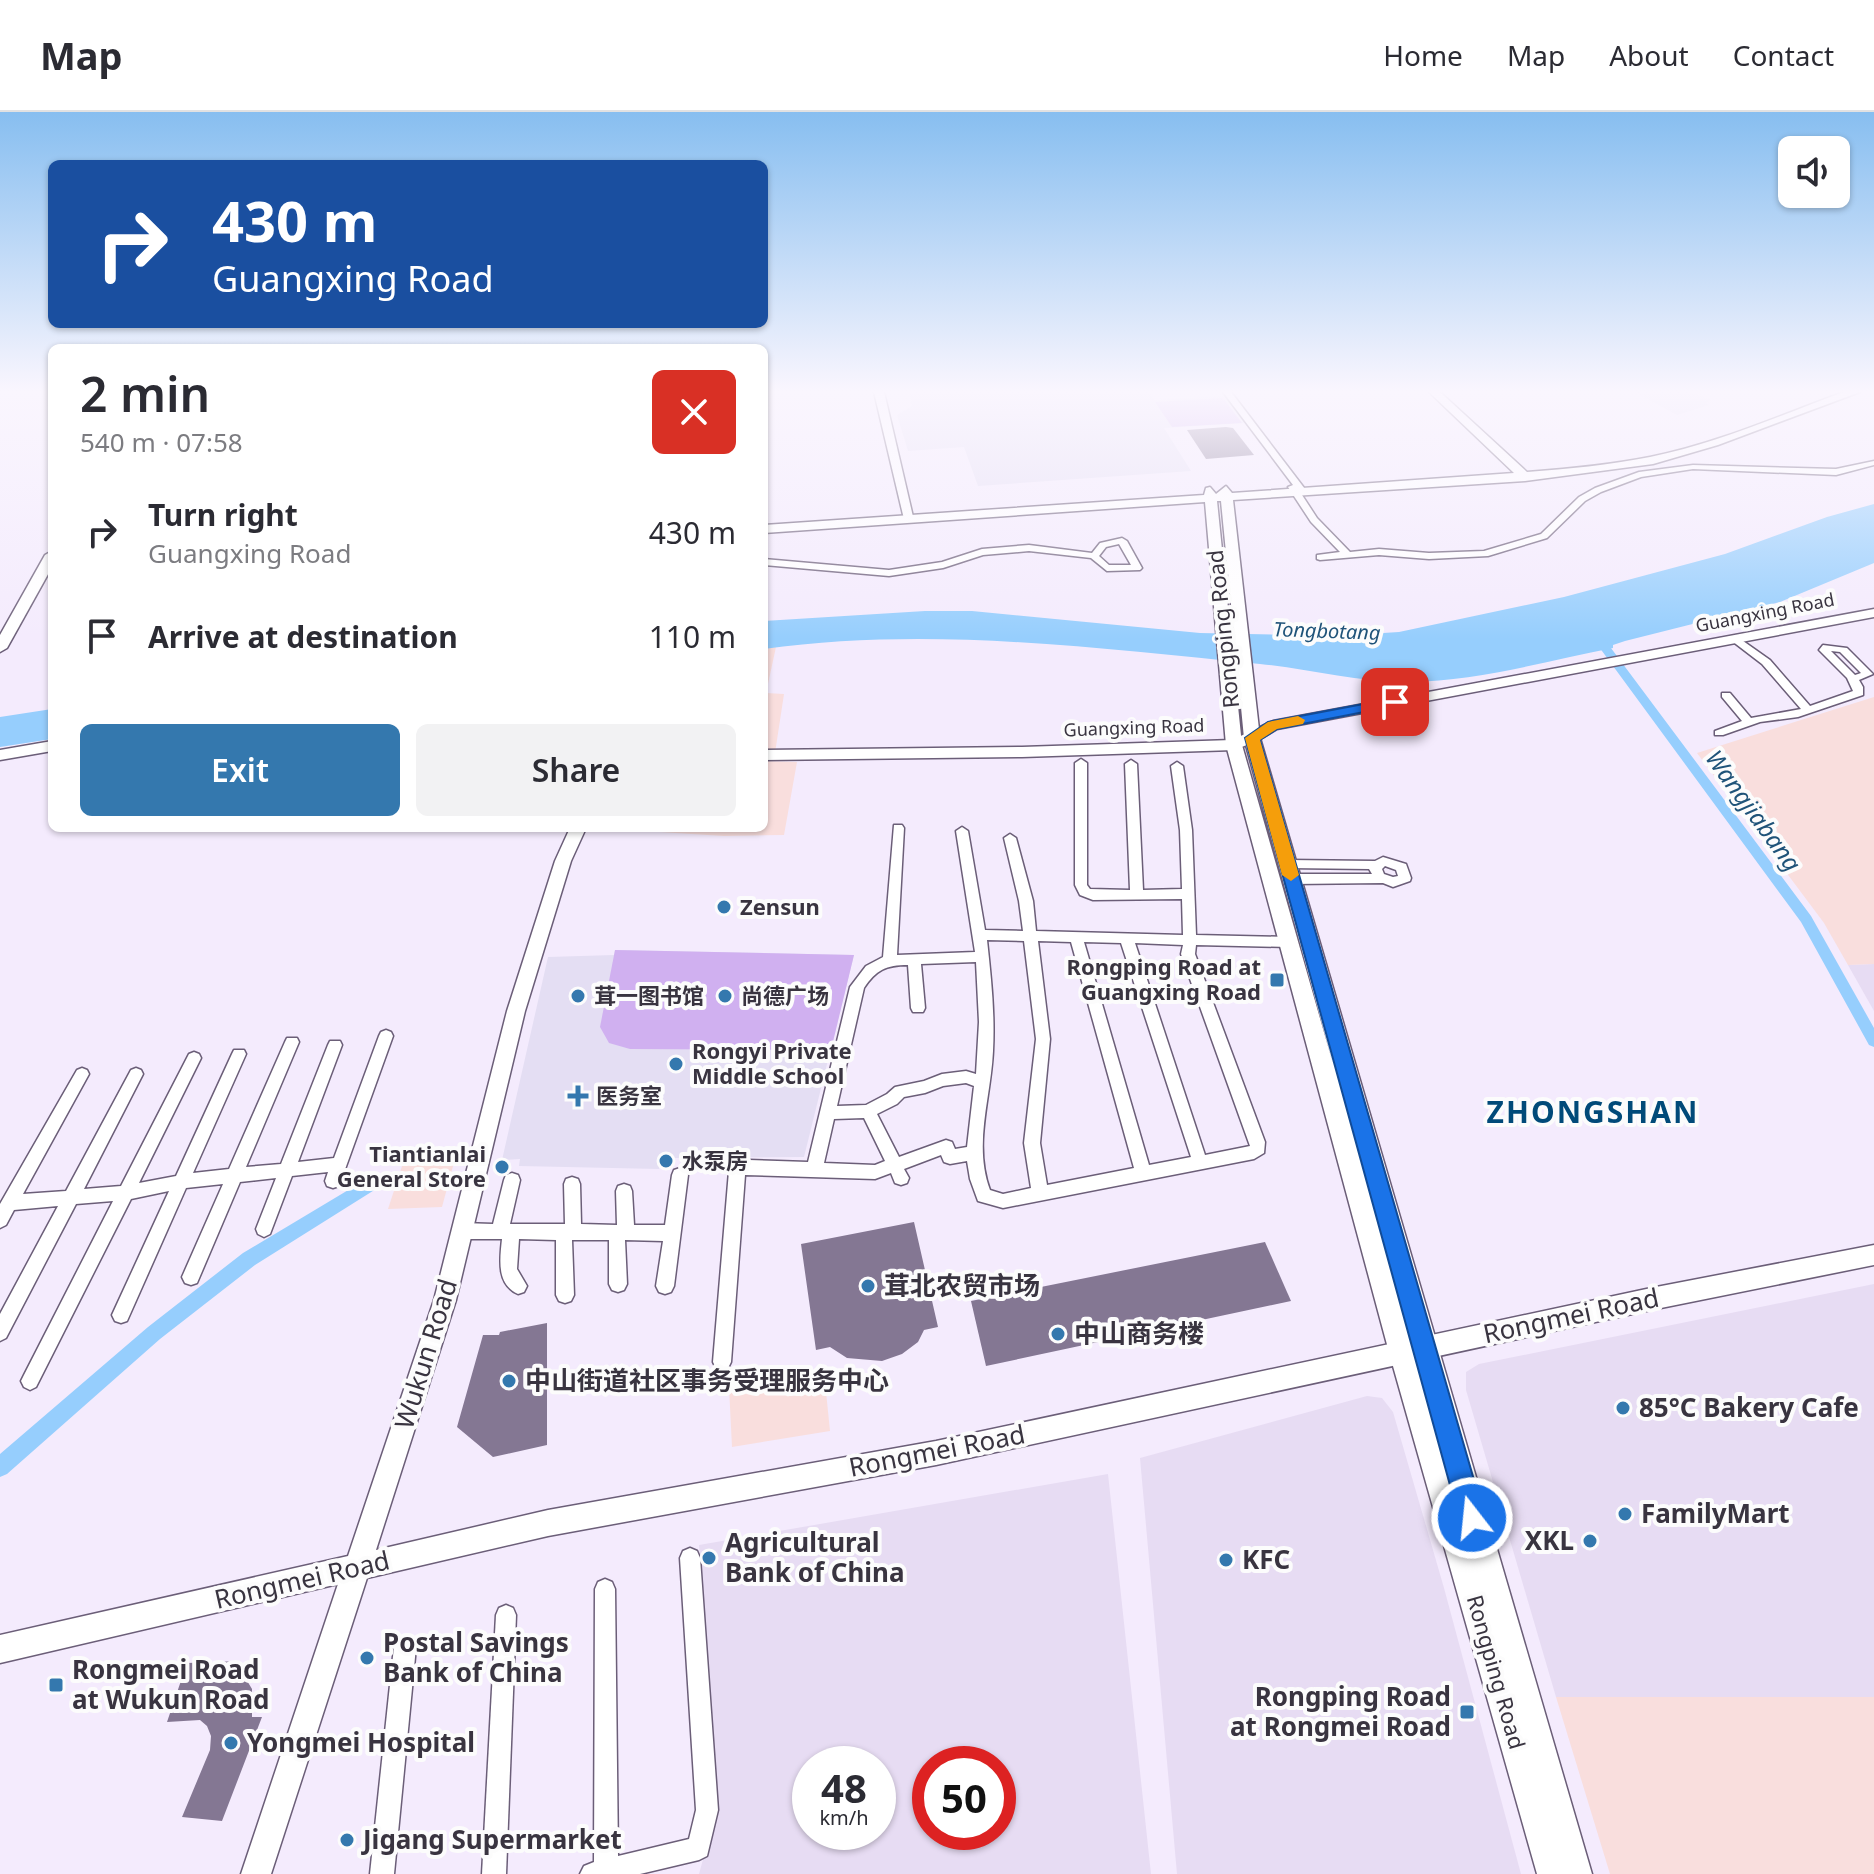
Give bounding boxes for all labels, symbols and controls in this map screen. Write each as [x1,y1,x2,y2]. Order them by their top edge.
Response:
text: Map [40,29,123,81]
text: Home [1383,36,1463,74]
text: Map [1507,36,1565,74]
text: About [1609,36,1689,74]
text: Contact [1733,36,1834,74]
map controls [1778,136,1850,208]
button: sound [1778,136,1850,208]
text: 430 m [212,182,377,258]
icon: right [80,192,184,296]
text: Guangxing Road [212,254,494,303]
text: 2 min [80,361,210,426]
button: close [652,370,736,454]
text: 540 m · 07:58 [80,424,243,460]
text: Turn right [148,494,298,535]
icon: right [80,510,124,554]
text: 430 m [649,512,736,553]
text: Guangxing Road [148,535,351,571]
street label: Rongping Road [1199,548,1245,710]
street label: Guangxing Road [1693,587,1836,637]
icon: arrive [80,614,124,658]
water label: Tongbotang [1273,615,1381,646]
text: Arrive at destination [148,616,458,657]
text: 110 m [649,616,736,657]
pin [1361,668,1429,736]
icon: arrive [1373,680,1417,724]
street label: Guangxing Road [1063,713,1205,741]
button: Exit [80,724,400,816]
button: Share [416,724,736,816]
water label: Wangjiabang [1699,743,1810,878]
place label: Zensun [740,891,820,921]
marker: Zensun [715,898,733,916]
place label: Rongping Road at Guangxing Road [1066,951,1261,1006]
marker: Rongping Road at Guangxing Road [1268,971,1286,989]
place label: 茸一图书馆 [594,980,704,1010]
place label: 尚德广场 [741,980,829,1010]
marker: 茸一图书馆 [569,987,587,1005]
marker: 尚德广场 [716,987,734,1005]
place label: Rongyi Private Middle School [692,1035,852,1090]
marker: Rongyi Private Middle School [667,1055,685,1073]
place label: 医务室 [596,1080,662,1110]
marker: 医务室 [567,1085,589,1107]
district label: ZHONGSHAN [1487,1091,1699,1132]
place label: Tiantianlai General Store [337,1138,486,1193]
place label: 水泵房 [682,1145,748,1175]
marker: 水泵房 [657,1152,675,1170]
marker: Tiantianlai General Store [493,1158,511,1176]
place label: 茸北农贸市场 [884,1267,1040,1303]
street label: Wukun Road [385,1274,465,1433]
marker: 茸北农贸市场 [859,1277,877,1295]
street label: Rongmei Road [1480,1279,1662,1351]
place label: 中山商务楼 [1074,1315,1204,1351]
marker: 中山商务楼 [1049,1325,1067,1343]
place label: 中山街道社区事务受理服务中心 [525,1362,889,1398]
marker: 中山街道社区事务受理服务中心 [500,1372,518,1390]
place label: 85°C Bakery Cafe [1639,1389,1859,1425]
marker: 85°C Bakery Cafe [1614,1399,1632,1417]
street label: Rongmei Road [846,1415,1028,1485]
position arrow [1430,1476,1514,1560]
place label: FamilyMart [1641,1495,1790,1531]
marker: FamilyMart [1616,1505,1634,1523]
place label: XKL [1525,1522,1574,1558]
place label: Agricultural Bank of China [725,1524,905,1590]
marker: XKL [1581,1532,1599,1550]
street label: Rongmei Road [211,1541,393,1617]
place label: KFC [1242,1541,1290,1577]
marker: Agricultural Bank of China [700,1549,718,1567]
marker: KFC [1217,1551,1235,1569]
street label: Rongping Road [1461,1591,1533,1752]
place label: Postal Savings Bank of China [383,1624,569,1690]
marker: Postal Savings Bank of China [358,1649,376,1667]
place label: Rongmei Road at Wukun Road [72,1651,269,1717]
marker: Rongmei Road at Wukun Road [47,1676,65,1694]
place label: Rongping Road at Rongmei Road [1230,1678,1451,1744]
marker: Rongping Road at Rongmei Road [1458,1703,1476,1721]
place label: Yongmei Hospital [247,1724,475,1760]
marker: Yongmei Hospital [222,1734,240,1752]
speed limit sign: 50 [912,1746,1016,1850]
text: 48 [821,1760,867,1815]
text: km/h [819,1804,869,1831]
place label: Jigang Supermarket [361,1821,622,1857]
marker: Jigang Supermarket [338,1831,356,1849]

